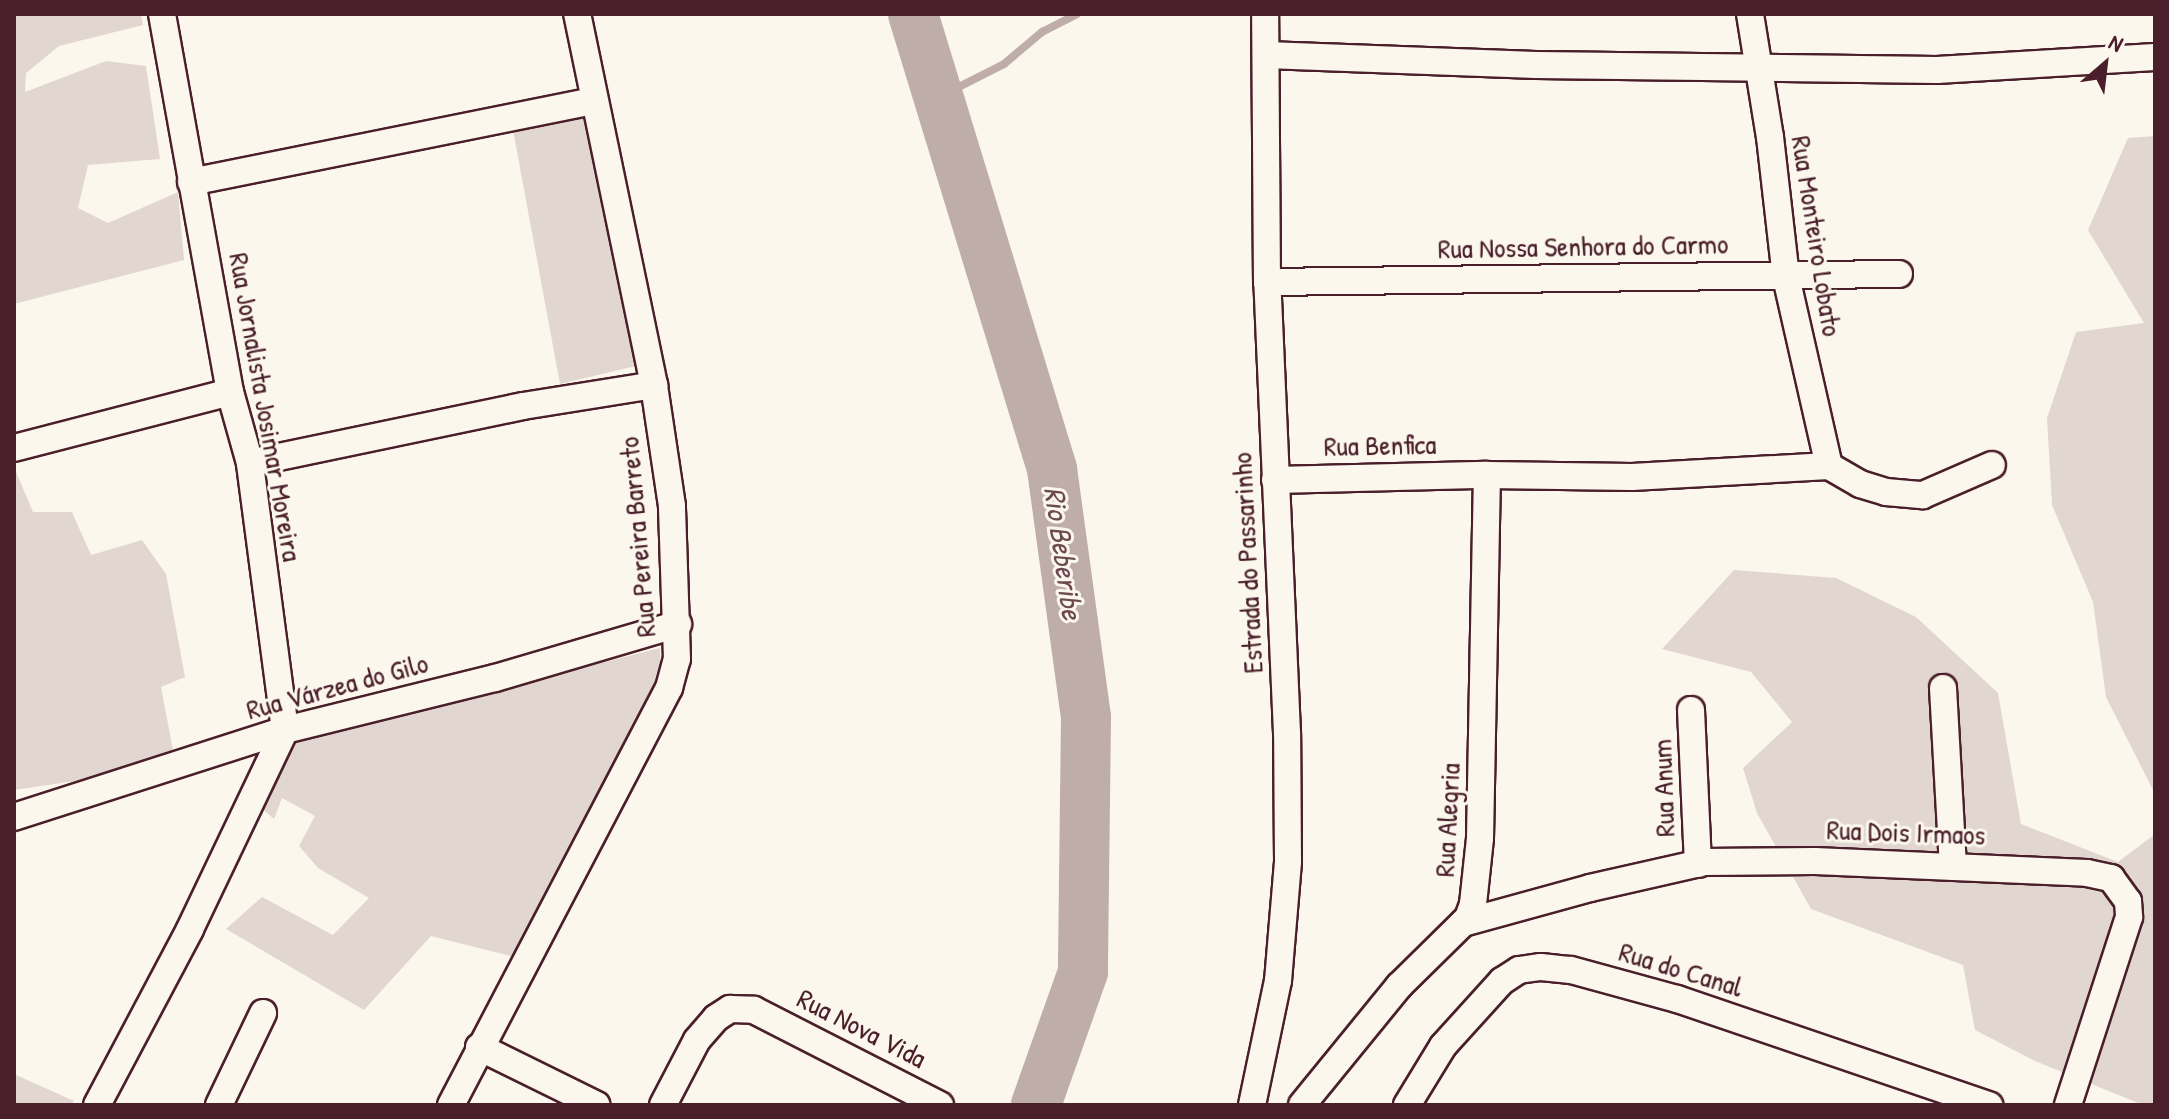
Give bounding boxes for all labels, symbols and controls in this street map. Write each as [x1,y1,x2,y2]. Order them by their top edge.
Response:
north arrow [2065,24,2145,104]
text: N [2104,27,2128,59]
street label: Rua Monteiro Lobato [1785,133,1849,339]
street label: Rua Nossa Senhora do Carmo [1438,227,1728,265]
street label: Rua Jornalista Josimar Moreira [222,250,310,564]
street label: Rua Benfica [1324,427,1436,463]
street label: Rua Pereira Barreto [611,435,663,639]
street label: Estrada do Passarinho [1224,452,1270,674]
water label: Rio Beberibe [1037,484,1091,622]
street label: Rua Várzea do Gilo [243,646,431,726]
street label: Rua Anum [1645,738,1681,838]
street label: Rua Alegria [1427,762,1467,878]
street label: Rua Dois Irmaos [1826,812,1986,852]
street label: Rua do Canal [1615,934,1747,1004]
street label: Rua Nova Vida [792,981,932,1075]

